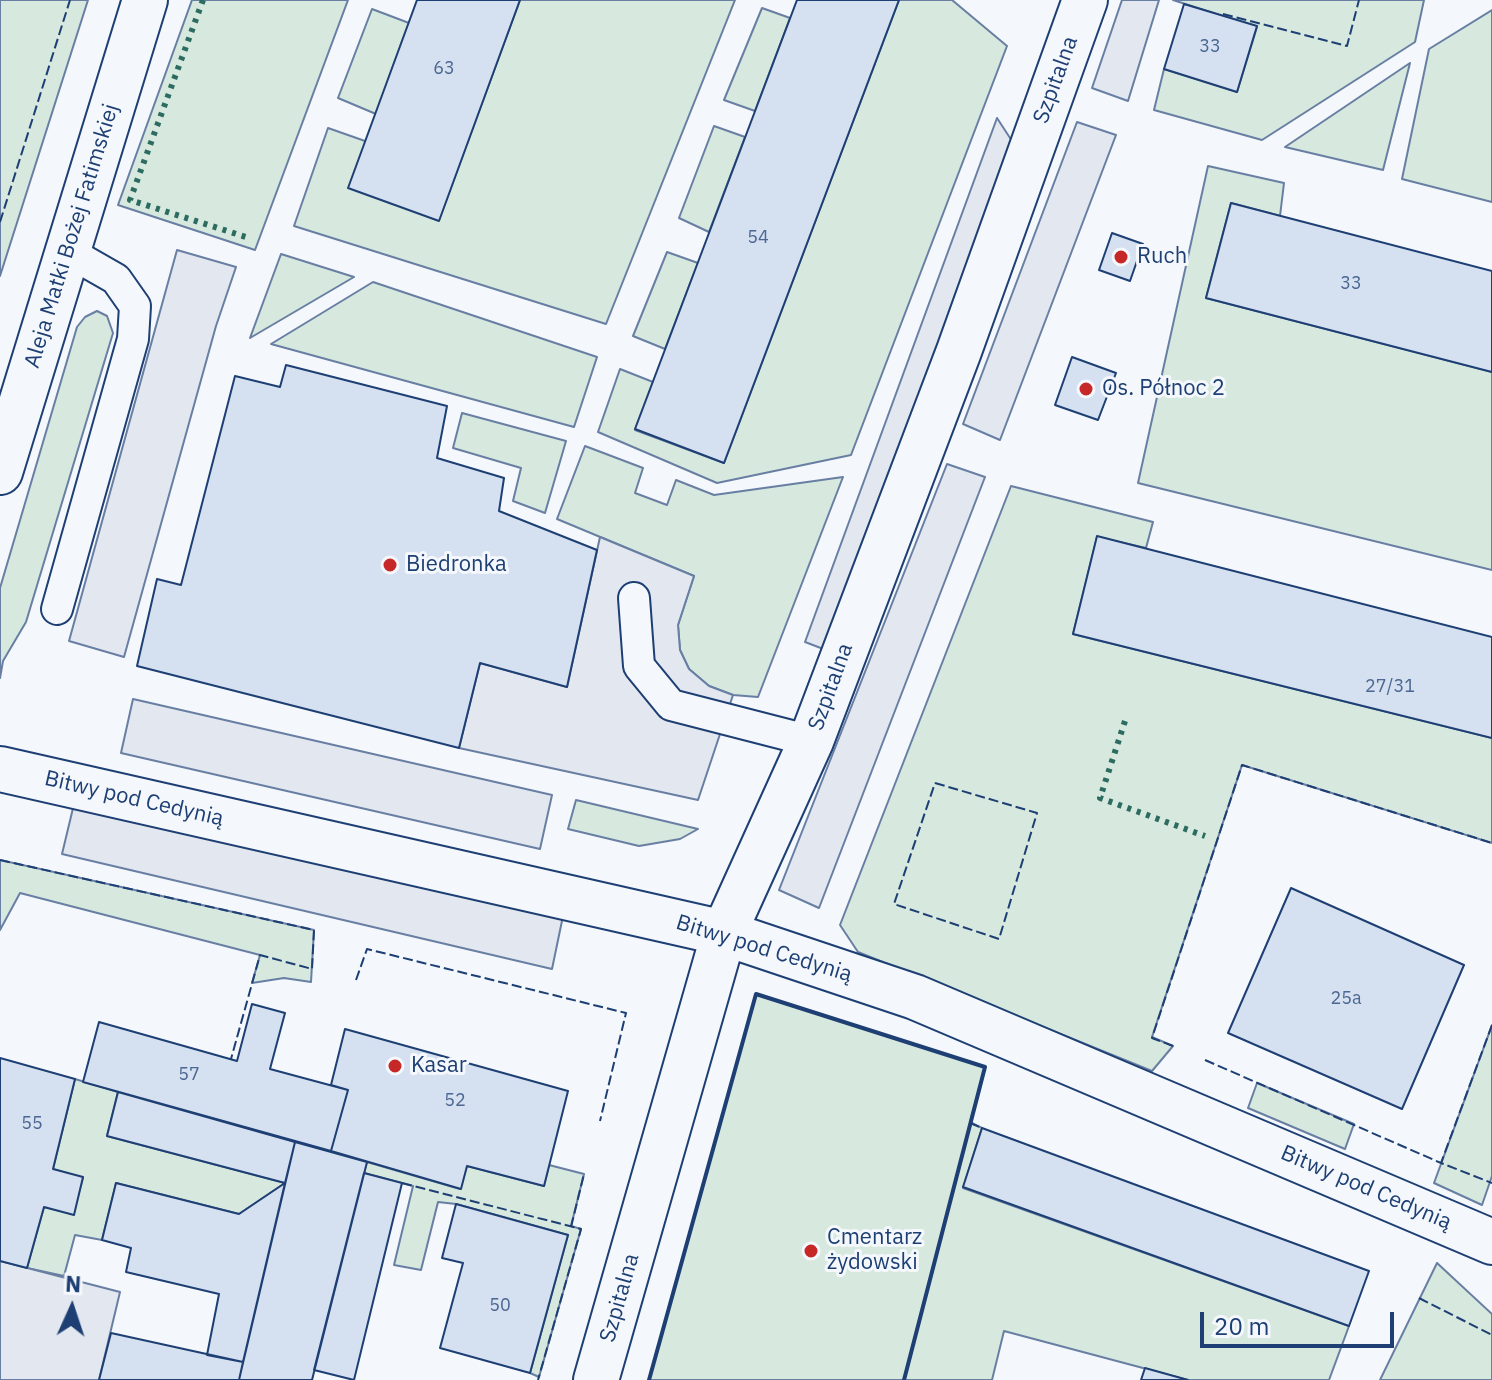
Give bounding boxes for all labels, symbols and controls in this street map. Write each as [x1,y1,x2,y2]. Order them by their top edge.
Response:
street label: Szpitalna [1028,33,1084,127]
house number: 33 [1199,36,1221,58]
house number: 63 [433,58,455,80]
street label: Aleja Matki Bożej Fatimskiej [19,101,125,371]
house number: 54 [747,227,769,249]
place label: Ruch [1137,244,1187,270]
marker: Ruch [1112,248,1130,266]
house number: 33 [1340,273,1362,295]
place label: Os. Północ 2 [1102,376,1225,402]
marker: Os. Północ 2 [1077,380,1095,398]
place label: Biedronka [406,552,507,578]
marker: Biedronka [381,556,399,574]
street label: Szpitalna [803,640,859,734]
house number: 27/31 [1365,676,1415,698]
street label: Bitwy pod Cedynią [42,766,226,832]
street label: Bitwy pod Cedynią [673,910,855,988]
house number: 25a [1330,988,1362,1010]
place label: Kasar [411,1053,467,1079]
marker: Kasar [386,1057,404,1075]
house number: 57 [178,1064,200,1086]
house number: 52 [444,1090,466,1112]
house number: 55 [21,1113,43,1135]
street label: Bitwy pod Cedynią [1277,1140,1455,1236]
place label: Cmentarz żydowski [827,1225,922,1276]
marker: Cmentarz żydowski [802,1242,820,1260]
street label: Szpitalna [595,1251,645,1345]
north arrow [32,1268,112,1348]
text: N [65,1269,82,1298]
house number: 50 [489,1295,511,1317]
scale bar [1204,1296,1398,1346]
text: 20 m [1214,1310,1269,1342]

